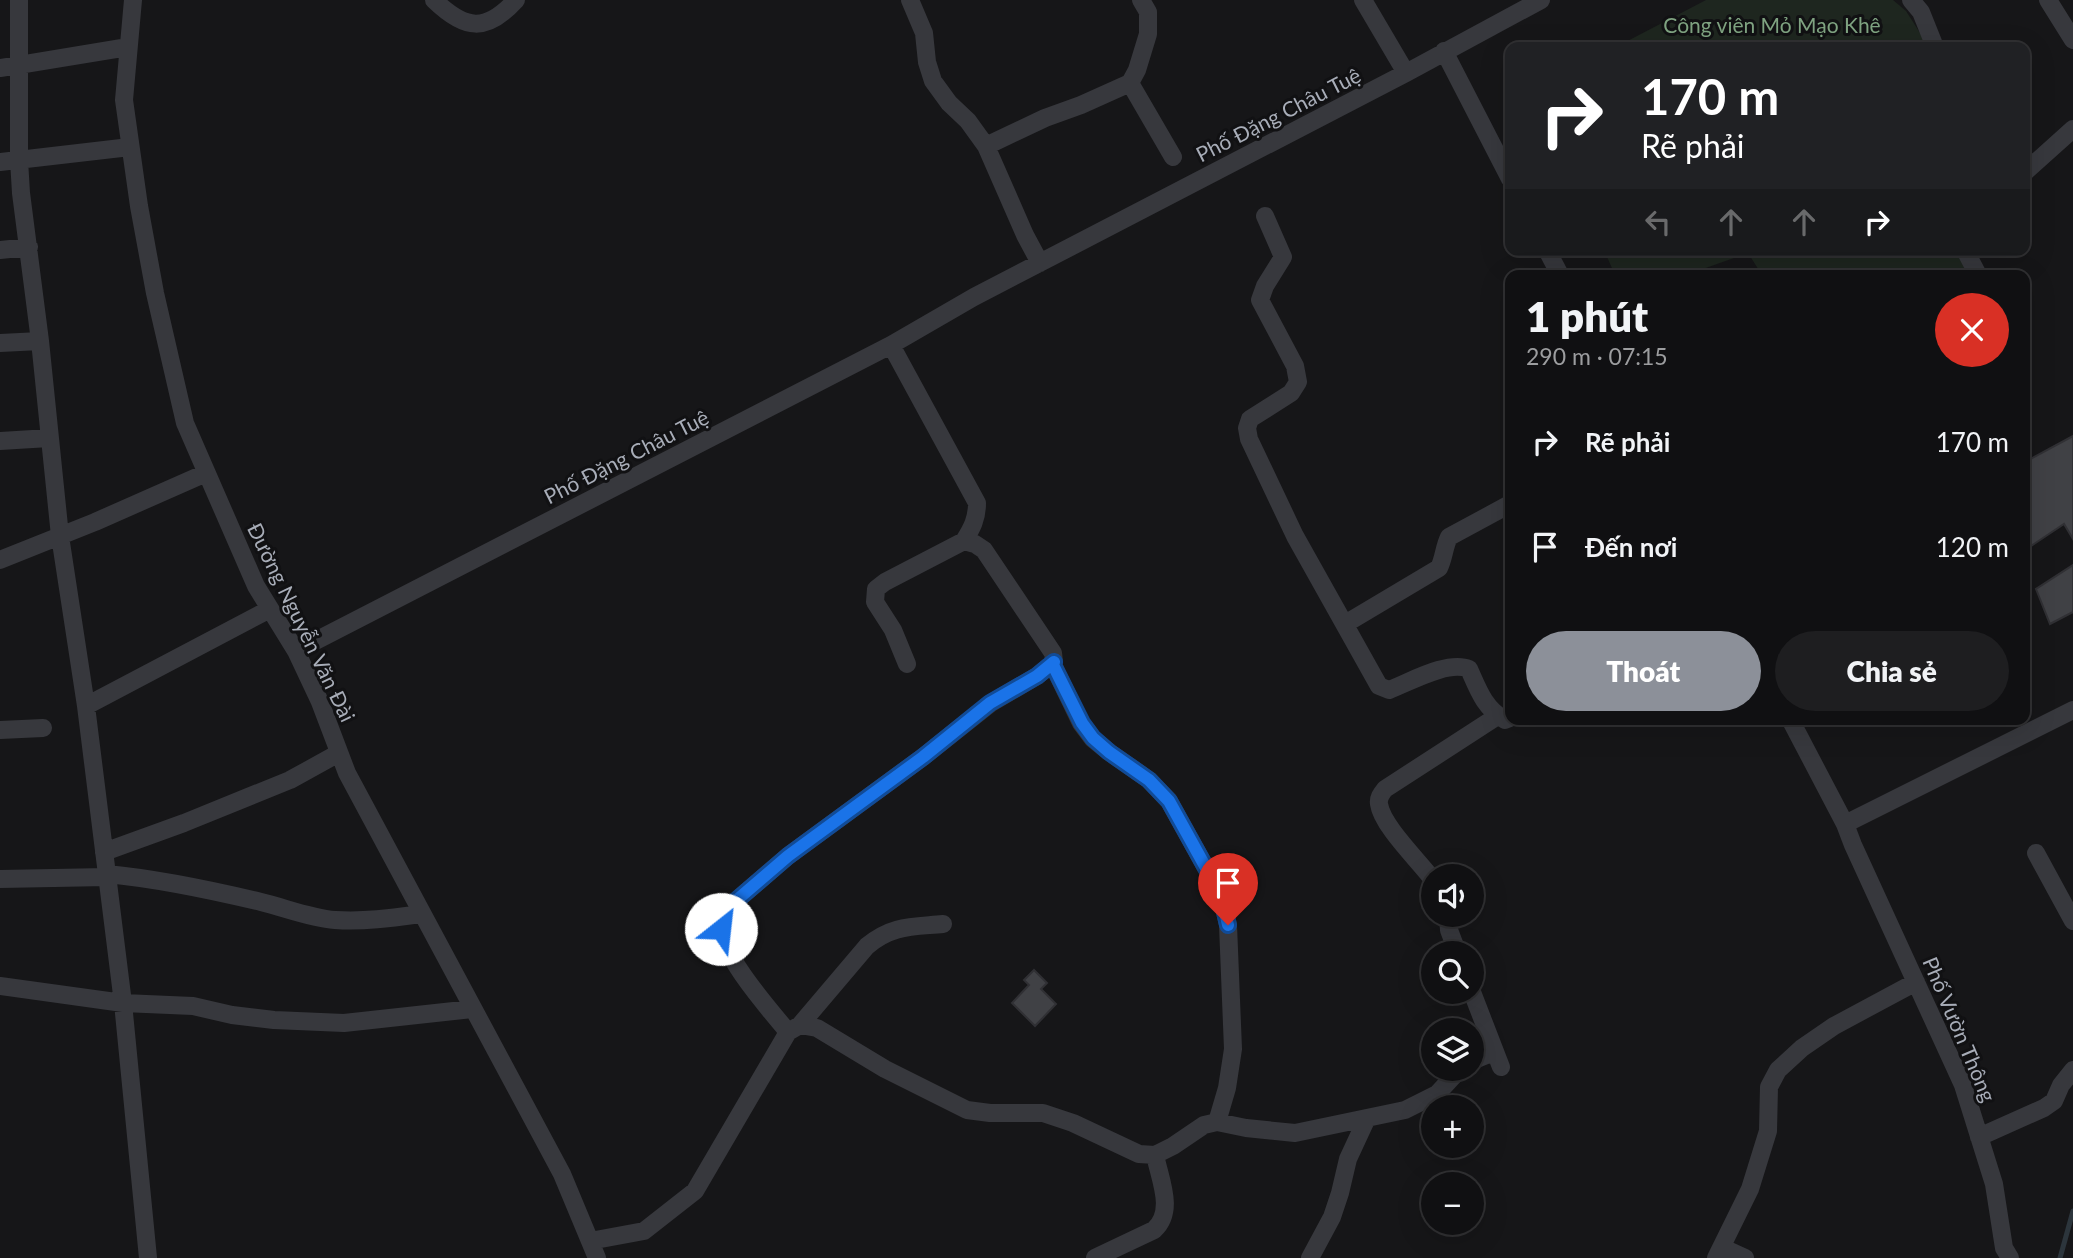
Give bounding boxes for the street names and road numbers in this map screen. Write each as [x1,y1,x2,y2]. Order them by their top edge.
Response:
street label: Phố Đặng Châu Tuệ [1191,62,1365,166]
street label: Phố Đặng Châu Tuệ [539,404,713,508]
street label: Đường Nguyễn Văn Đài [243,519,361,725]
street label: Phố Vườn Thông [1918,953,2002,1105]

